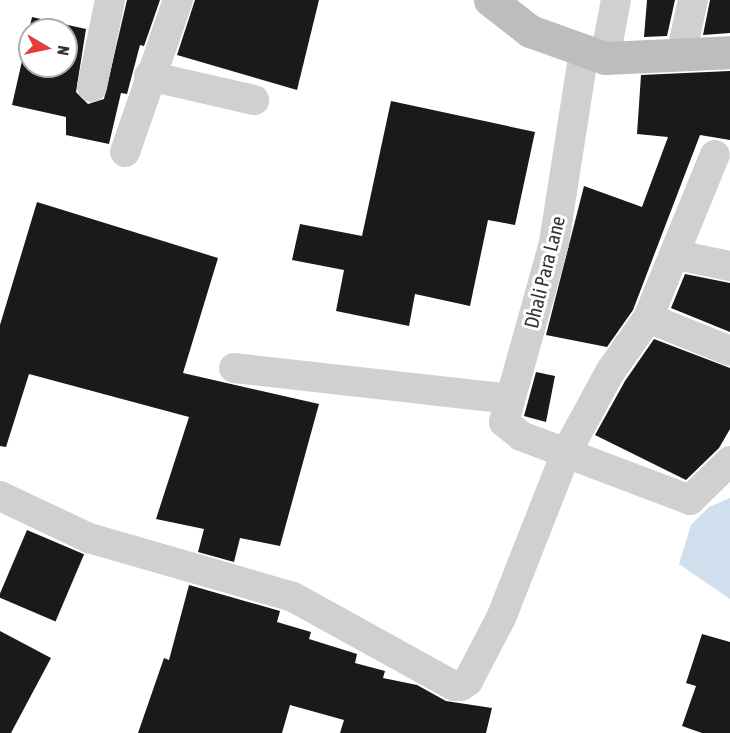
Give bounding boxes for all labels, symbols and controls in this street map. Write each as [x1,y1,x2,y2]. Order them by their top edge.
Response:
north arrow [18,18,78,78]
text: N [54,44,73,57]
street label: Dhali Para Lane [518,213,570,331]

